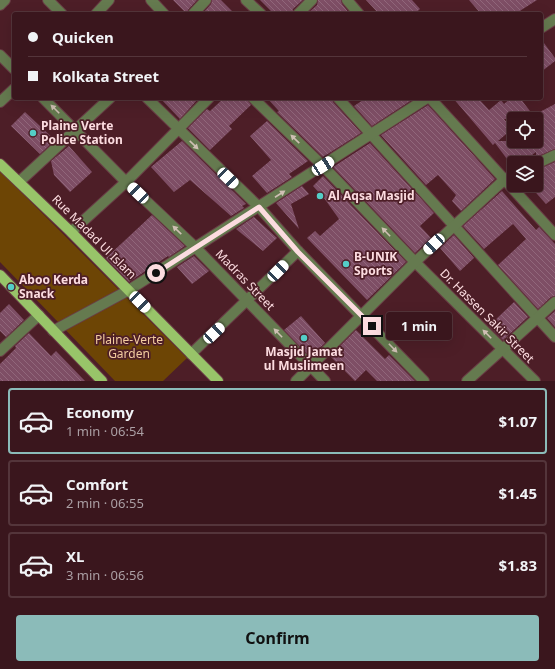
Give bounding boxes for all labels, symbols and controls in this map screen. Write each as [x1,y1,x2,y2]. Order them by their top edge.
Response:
text: Quicken [52,27,114,47]
text: Kolkata Street [52,66,159,86]
one-way arrow [50,104,60,114]
map controls [507,112,543,192]
button: locate [507,112,543,148]
place label: Plaine Verte Police Station [41,117,123,148]
marker: Plaine Verte Police Station [28,128,38,138]
one-way arrow [290,134,300,144]
one-way arrow [189,140,199,150]
car [310,154,336,178]
button: layers [507,156,543,192]
car [215,165,241,191]
car [125,180,151,206]
place label: Al Aqsa Masjid [328,187,415,204]
one-way arrow [274,190,285,198]
street label: Rue Madad Ul Islam [48,191,140,283]
marker: Al Aqsa Masjid [315,191,325,201]
one-way arrow [172,225,182,235]
one-way arrow [381,227,391,237]
car [421,231,447,257]
street label: Madras Street [212,245,279,314]
place label: B-UNIK Sports [354,248,397,279]
car [265,258,291,284]
marker: B-UNIK Sports [341,259,351,269]
route start [147,264,165,282]
street label: Dr. Hassen Sakir Street [436,265,539,367]
place label: Aboo Kerda Snack [19,271,88,302]
marker: Aboo Kerda Snack [6,282,16,292]
car [127,289,153,315]
callout: 1 min [386,312,452,340]
route end [363,317,381,335]
text: 1 min [401,317,437,335]
car [201,320,227,346]
one-way arrow [273,328,283,338]
one-way arrow [482,329,492,339]
park label: Plaine-Verte Garden [95,331,163,362]
marker: Masjid Jamat ul Muslimeen [299,333,309,343]
place label: Masjid Jamat ul Muslimeen [264,343,344,374]
one-way arrow [388,343,398,353]
text: Economy [66,402,134,422]
icon: car [18,403,54,439]
text: $1.07 [498,411,537,431]
text: 1 min · 06:54 [66,422,144,440]
text: Comfort [66,474,128,494]
icon: car [18,475,54,511]
text: $1.45 [498,483,537,503]
text: 2 min · 06:55 [66,494,144,512]
text: XL [66,546,84,566]
icon: car [18,547,54,583]
text: $1.83 [498,555,537,575]
text: 3 min · 06:56 [66,566,144,584]
button: Confirm [16,615,539,661]

